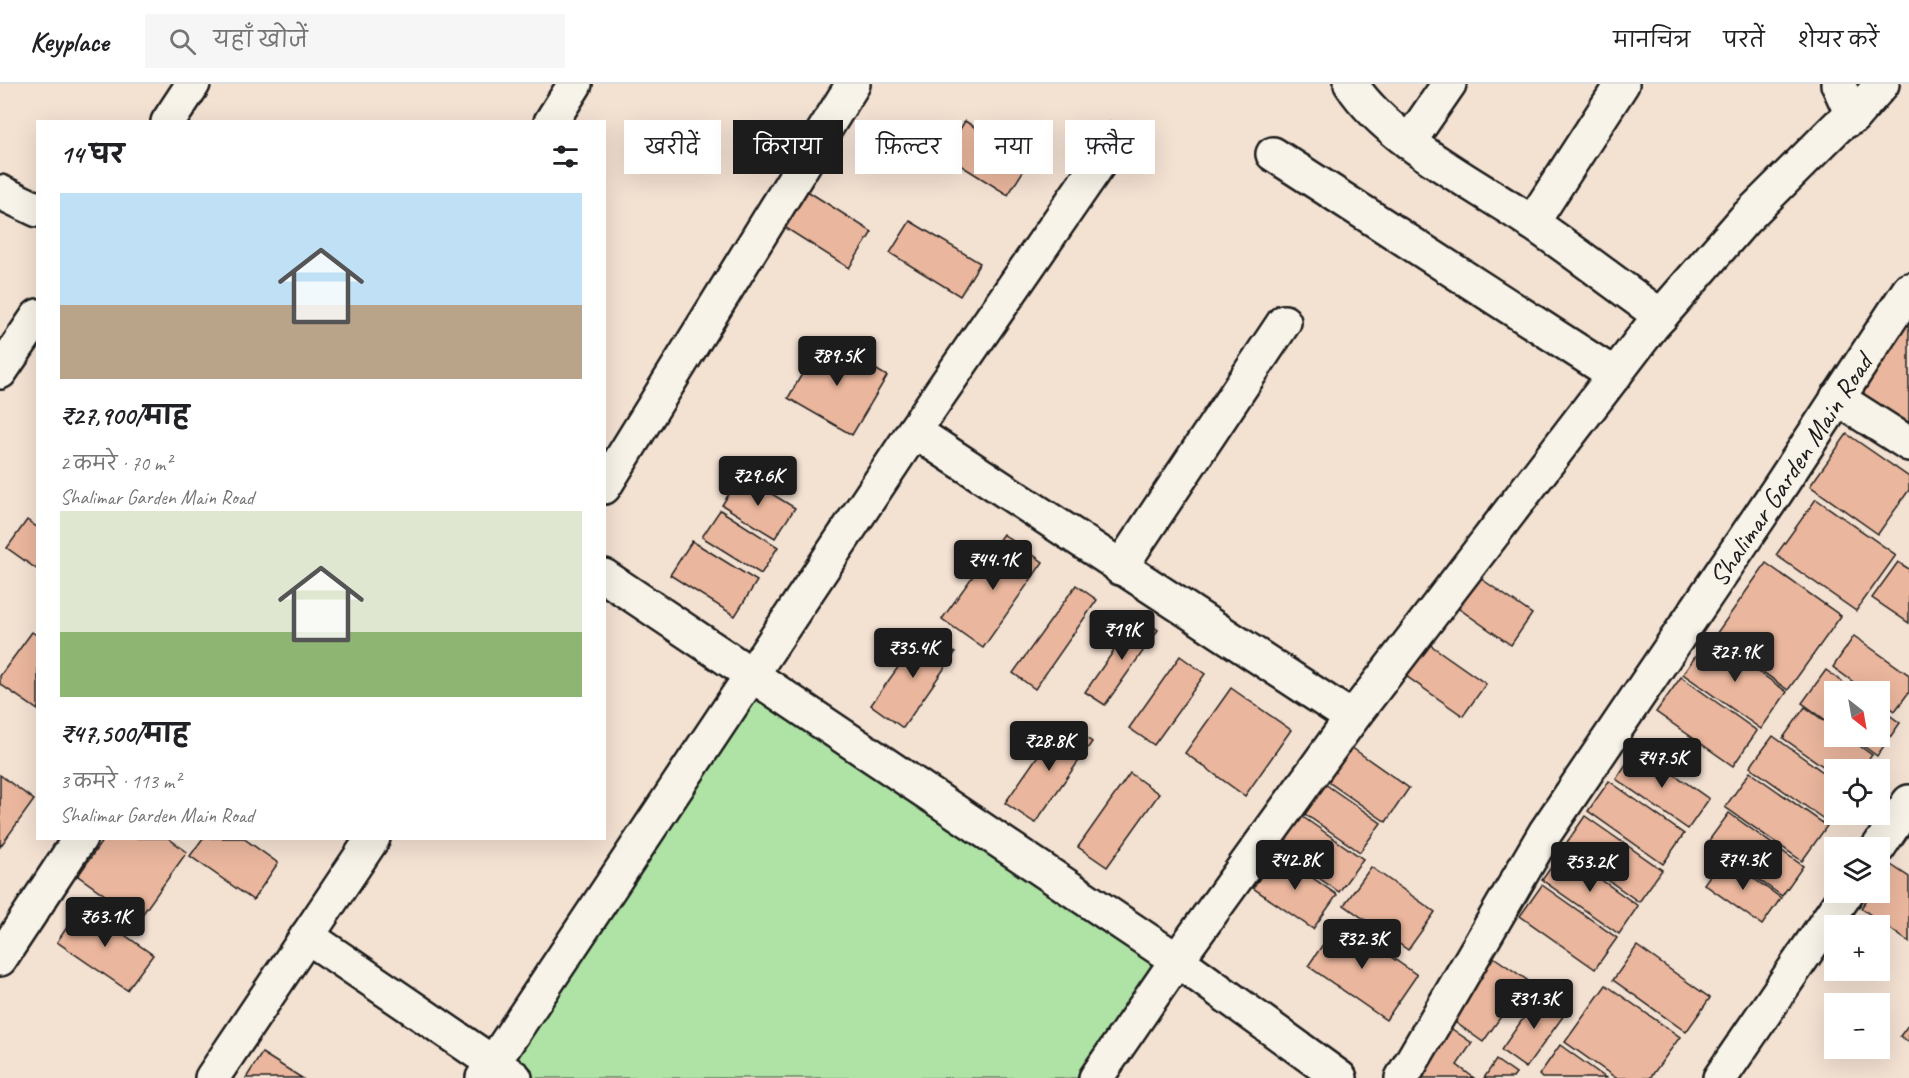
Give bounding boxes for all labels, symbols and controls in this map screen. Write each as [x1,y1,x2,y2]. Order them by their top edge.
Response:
search box [145,14,565,68]
text: Keyplace [30,24,109,59]
icon: search [166,25,199,58]
text: यहाँ खोजें [214,26,308,54]
text: मानचित्र [1613,27,1690,53]
text: परतें [1723,27,1765,53]
text: शेयर करें [1798,27,1879,53]
chip: खरीदें [624,120,721,174]
chip: किराया [733,120,843,174]
chip: फ़िल्टर [855,120,962,174]
chip: नया [974,120,1053,174]
chip: फ़्लैट [1065,120,1155,174]
text: 14 घर [60,138,124,171]
icon: filters [549,140,582,173]
icon: home [267,232,375,340]
pin: ₹89.5K [788,336,886,387]
text: ₹89.5K [812,343,862,368]
street label: Shalimar Garden Main Road [1700,344,1882,592]
text: ₹27,900/माह [60,399,189,432]
text: 2 कमरे · 70 m² [60,451,171,476]
pin: ₹29.6K [709,456,807,507]
text: ₹29.6K [733,463,783,488]
text: Shalimar Garden Main Road [60,485,254,510]
pin: ₹44.1K [944,540,1042,591]
text: ₹44.1K [968,547,1018,572]
icon: home [267,550,375,658]
pin: ₹19K [1086,610,1158,661]
text: ₹19K [1104,617,1140,642]
pin: ₹35.4K [864,628,962,679]
pin: ₹27.9K [1686,632,1784,683]
text: ₹35.4K [888,635,938,660]
text: ₹27.9K [1710,639,1760,664]
north arrow [1824,681,1890,747]
map controls [1824,681,1890,1059]
text: ₹47,500/माह [60,717,189,750]
pin: ₹28.8K [1000,721,1098,772]
text: ₹28.8K [1024,728,1074,753]
pin: ₹47.5K [1613,738,1711,789]
text: ₹47.5K [1637,745,1687,770]
button: locate [1824,759,1890,825]
text: 3 कमरे · 113 m² [60,769,180,794]
text: Shalimar Garden Main Road [60,803,254,828]
button: layers [1824,837,1890,903]
pin: ₹42.8K [1246,840,1344,891]
pin: ₹74.3K [1694,840,1792,891]
pin: ₹53.2K [1541,842,1639,893]
text: ₹42.8K [1270,847,1320,872]
text: ₹74.3K [1718,847,1768,872]
text: ₹53.2K [1565,849,1615,874]
pin: ₹63.1K [56,897,154,948]
text: ₹63.1K [80,904,130,929]
button: + [1824,915,1890,981]
pin: ₹32.3K [1313,919,1411,970]
text: ₹32.3K [1337,926,1387,951]
pin: ₹31.3K [1485,979,1583,1030]
text: ₹31.3K [1509,986,1559,1011]
button: − [1824,993,1890,1059]

